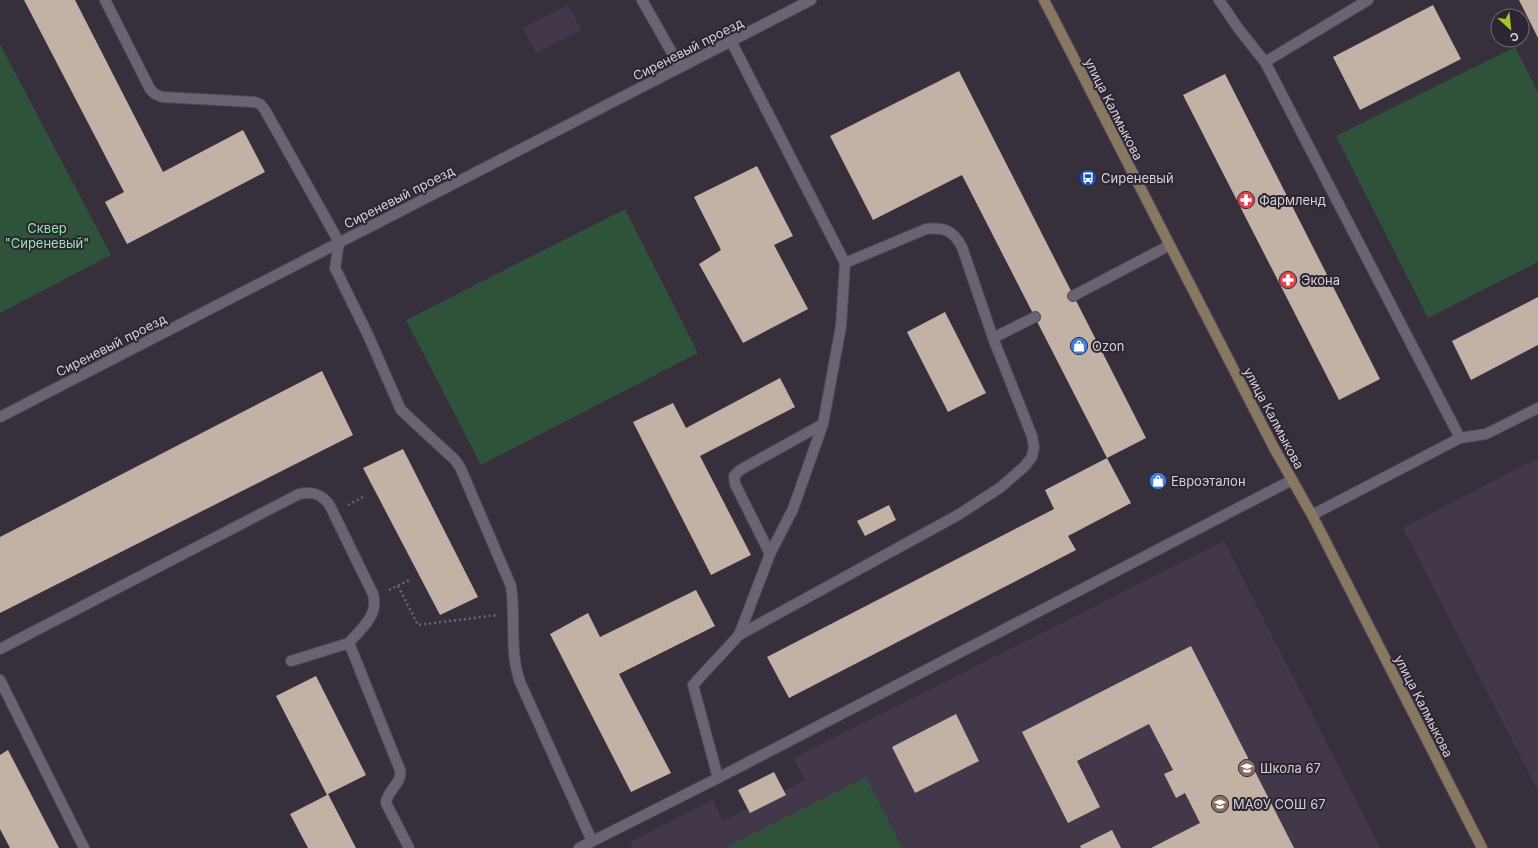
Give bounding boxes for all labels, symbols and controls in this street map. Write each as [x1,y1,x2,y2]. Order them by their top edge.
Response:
north arrow [1490,8,1530,48]
street label: Сиреневый проезд [630,14,746,84]
text: С [1508,29,1521,45]
street label: улица Калмыкова [1081,55,1147,163]
street label: Сиреневый проезд [341,162,457,232]
bus stop icon: Сиреневый [1078,168,1098,188]
place label: Сиреневый [1101,170,1174,186]
pharmacy icon: Фармленд [1236,190,1256,210]
place label: Фармленд [1259,192,1326,208]
park label: Сквер "Сиреневый" [5,220,89,251]
pharmacy icon: Экона [1278,270,1298,290]
place label: Экона [1301,272,1340,288]
street label: Сиреневый проезд [53,310,169,380]
shop icon: Ozon [1069,336,1089,356]
place label: Ozon [1092,338,1124,354]
street label: улица Калмыкова [1240,364,1308,472]
shop icon: Евроэталон [1148,471,1168,491]
place label: Евроэталон [1171,473,1246,489]
street label: улица Калмыкова [1391,652,1457,760]
school or university icon: Школа 67 [1237,758,1257,778]
place label: Школа 67 [1260,760,1321,776]
school or university icon: МАОУ СОШ 67 [1210,794,1230,814]
place label: МАОУ СОШ 67 [1233,796,1326,812]

